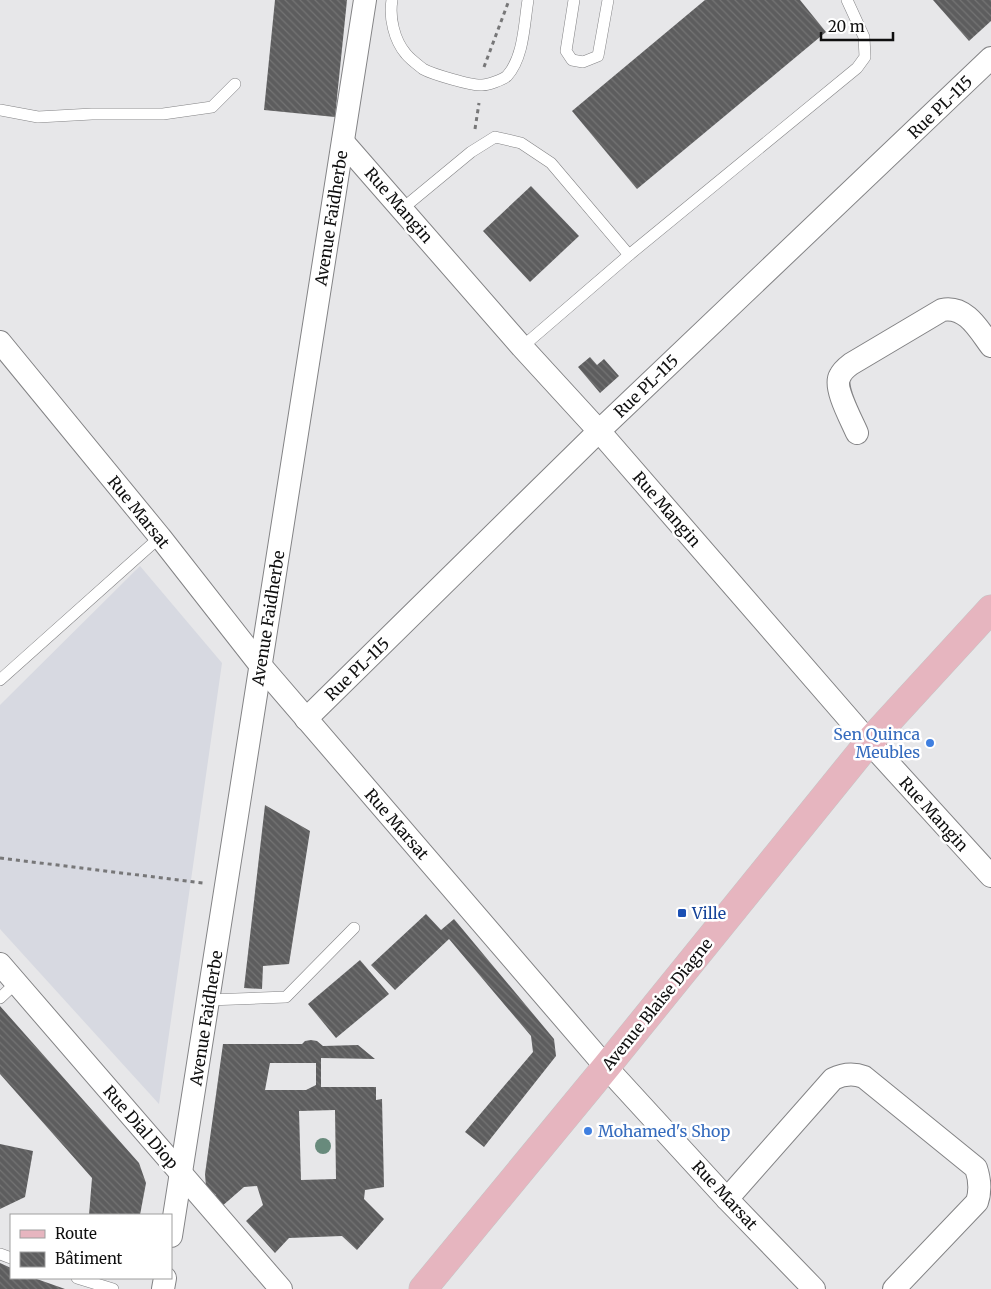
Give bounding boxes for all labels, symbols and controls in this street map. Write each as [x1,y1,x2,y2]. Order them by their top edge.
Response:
scale bar [821,10,894,42]
text: 20 m [828,17,865,36]
street label: Rue PL-115 [904,71,976,143]
street label: Avenue Faidherbe [310,149,352,288]
street label: Rue Mangin [361,163,437,247]
street label: Rue PL-115 [610,350,682,422]
street label: Rue Mangin [629,467,705,551]
street label: Rue Marsat [104,472,175,553]
street label: Avenue Faidherbe [247,549,289,688]
street label: Rue PL-115 [321,633,393,705]
place label: Sen Quinca Meubles [833,724,920,762]
marker: Sen Quinca Meubles [924,737,936,749]
street label: Rue Mangin [895,773,973,856]
street label: Rue Marsat [361,785,434,864]
place label: Ville [691,903,726,923]
marker: Ville [676,907,688,919]
street label: Avenue Blaise Diagne [597,934,716,1075]
street label: Avenue Faidherbe [185,949,227,1088]
street label: Rue Dial Diop [99,1081,183,1173]
place label: Mohamed's Shop [598,1121,730,1141]
marker: Mohamed's Shop [582,1125,594,1137]
street label: Rue Marsat [688,1156,763,1234]
legend [10,1214,172,1279]
text: Route [55,1224,97,1243]
text: Bâtiment [55,1249,123,1268]

